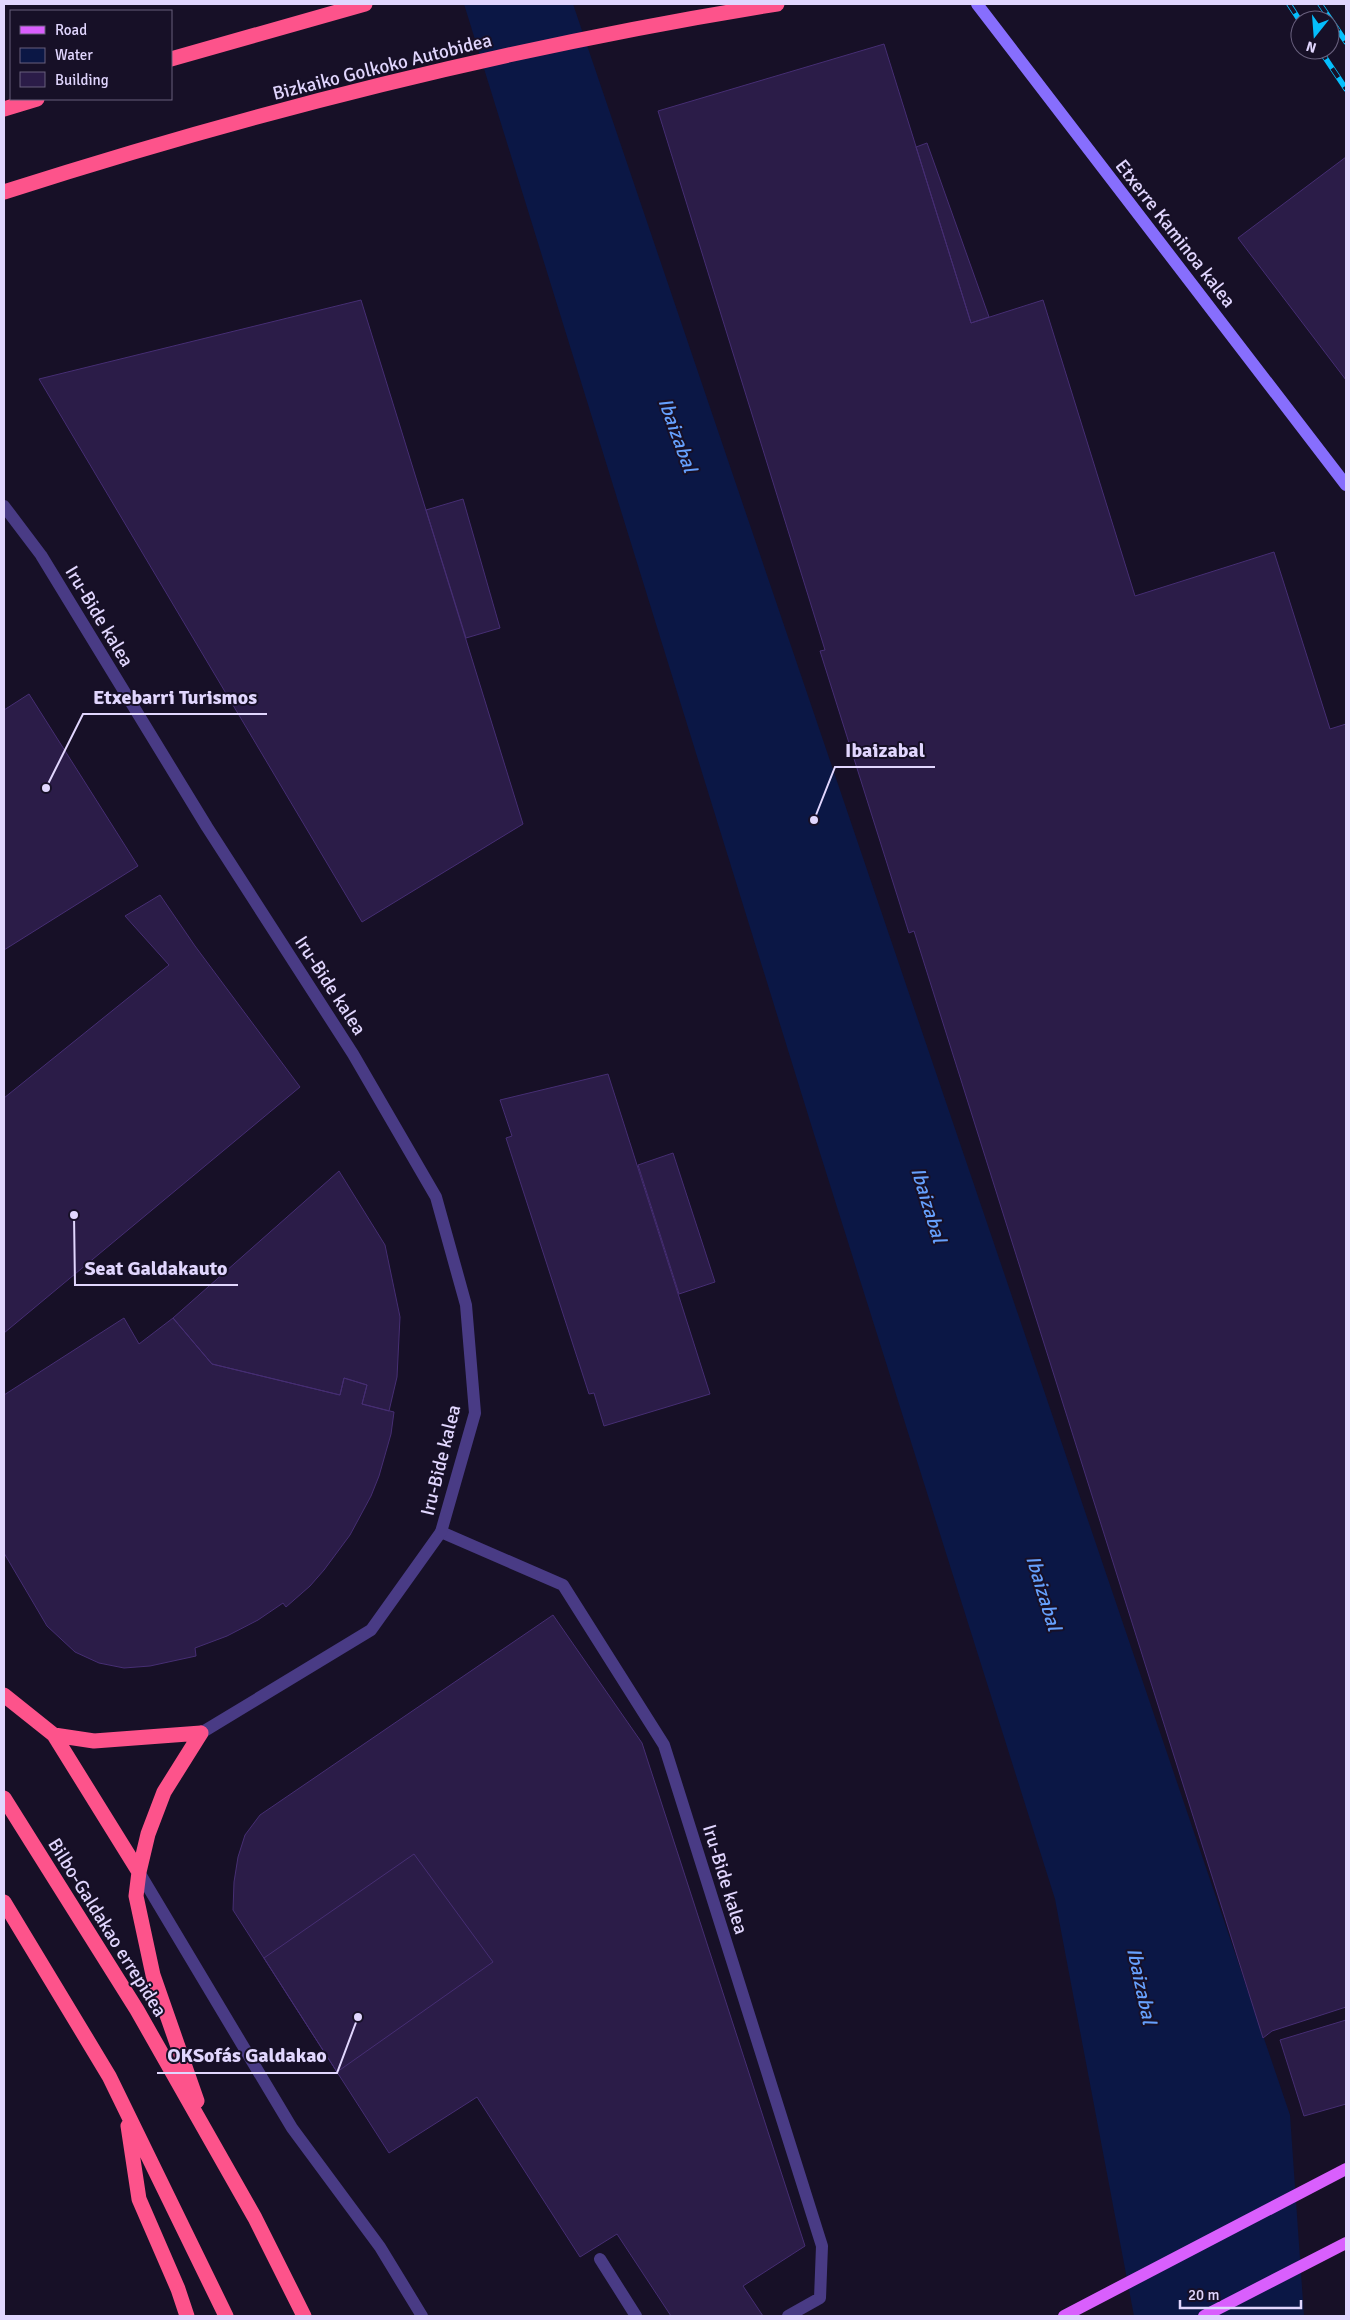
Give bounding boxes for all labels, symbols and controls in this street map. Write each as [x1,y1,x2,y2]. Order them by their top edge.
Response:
legend [10,10,172,100]
north arrow [1290,10,1340,60]
text: Road [55,21,87,39]
street label: Bizkaiko Golkoko Autobidea [270,28,494,106]
text: N [1304,37,1318,57]
text: Water [55,46,93,64]
text: Building [55,71,109,89]
street label: Etxerre Kaminoa kalea [1110,155,1241,313]
water label: Ibaizabal [653,394,703,478]
street label: Iru-Bide kalea [60,562,139,671]
callout: Etxebarri Turismos [83,679,267,714]
text: Etxebarri Turismos [93,685,257,710]
callout: Ibaizabal [835,732,935,767]
text: Ibaizabal [845,738,925,763]
street label: Iru-Bide kalea [289,931,371,1040]
water label: Ibaizabal [905,1164,952,1248]
callout: Seat Galdakauto [75,1250,238,1285]
text: Seat Galdakauto [84,1256,228,1281]
street label: Iru-Bide kalea [416,1402,466,1518]
water label: Ibaizabal [1020,1552,1067,1636]
street label: Iru-Bide kalea [697,1821,753,1937]
street label: Bilbo-Galdakao errepidea [42,1834,172,2021]
water label: Ibaizabal [1121,1946,1162,2029]
callout: OKSofás Galdakao [157,2038,337,2073]
text: OKSofás Galdakao [167,2043,327,2068]
scale bar [1180,2278,1301,2310]
text: 20 m [1188,2286,1219,2304]

